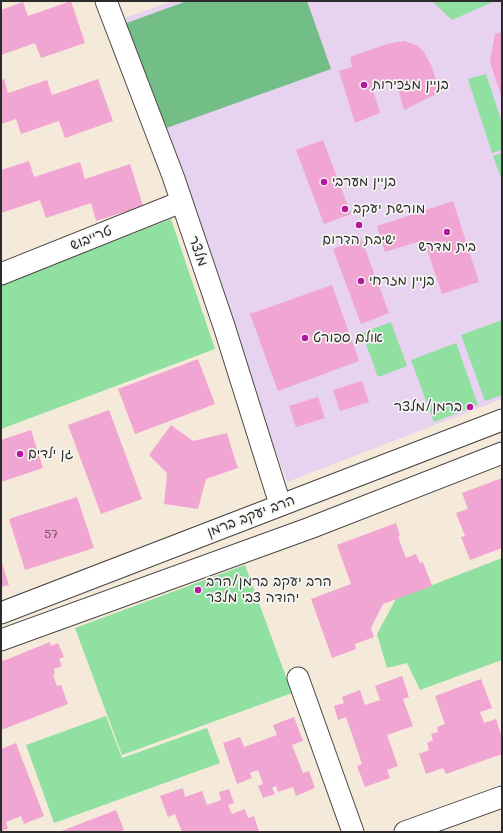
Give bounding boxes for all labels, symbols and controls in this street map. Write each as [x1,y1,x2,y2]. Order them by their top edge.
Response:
place label: בניין מזכירות [372,77,449,93]
marker: בניין מזכירות [359,80,369,90]
place label: בניין מערבי [332,174,396,190]
marker: בניין מערבי [319,177,329,187]
place label: מורשת יעקב [353,201,425,217]
marker: מורשת יעקב [340,204,350,214]
marker: ישיבת הדרום [354,220,364,230]
street label: טרייבוש [68,222,114,254]
marker: בית מדרש [442,227,452,237]
place label: ישיבת הדרום [322,232,396,248]
street label: מלצר [185,233,211,269]
place label: בית מדרש [418,239,476,255]
place label: בניין מזרחי [369,273,435,289]
marker: בניין מזרחי [356,276,366,286]
place label: אולם ספורט [313,330,383,346]
marker: אולם ספורט [300,333,310,343]
place label: ברמן/מלצר [394,399,462,415]
marker: ברמן/מלצר [465,402,475,412]
place label: גן ילדים [28,446,73,462]
marker: גן ילדים [15,449,25,459]
street label: הרב יעקב ברמן [205,492,297,540]
house number: 57 [44,527,58,541]
place label: הרב יעקב ברמן/הרב יהודה צבי מלצר [206,574,332,606]
marker: הרב יעקב ברמן/הרב יהודה צבי מלצר [193,585,203,595]

